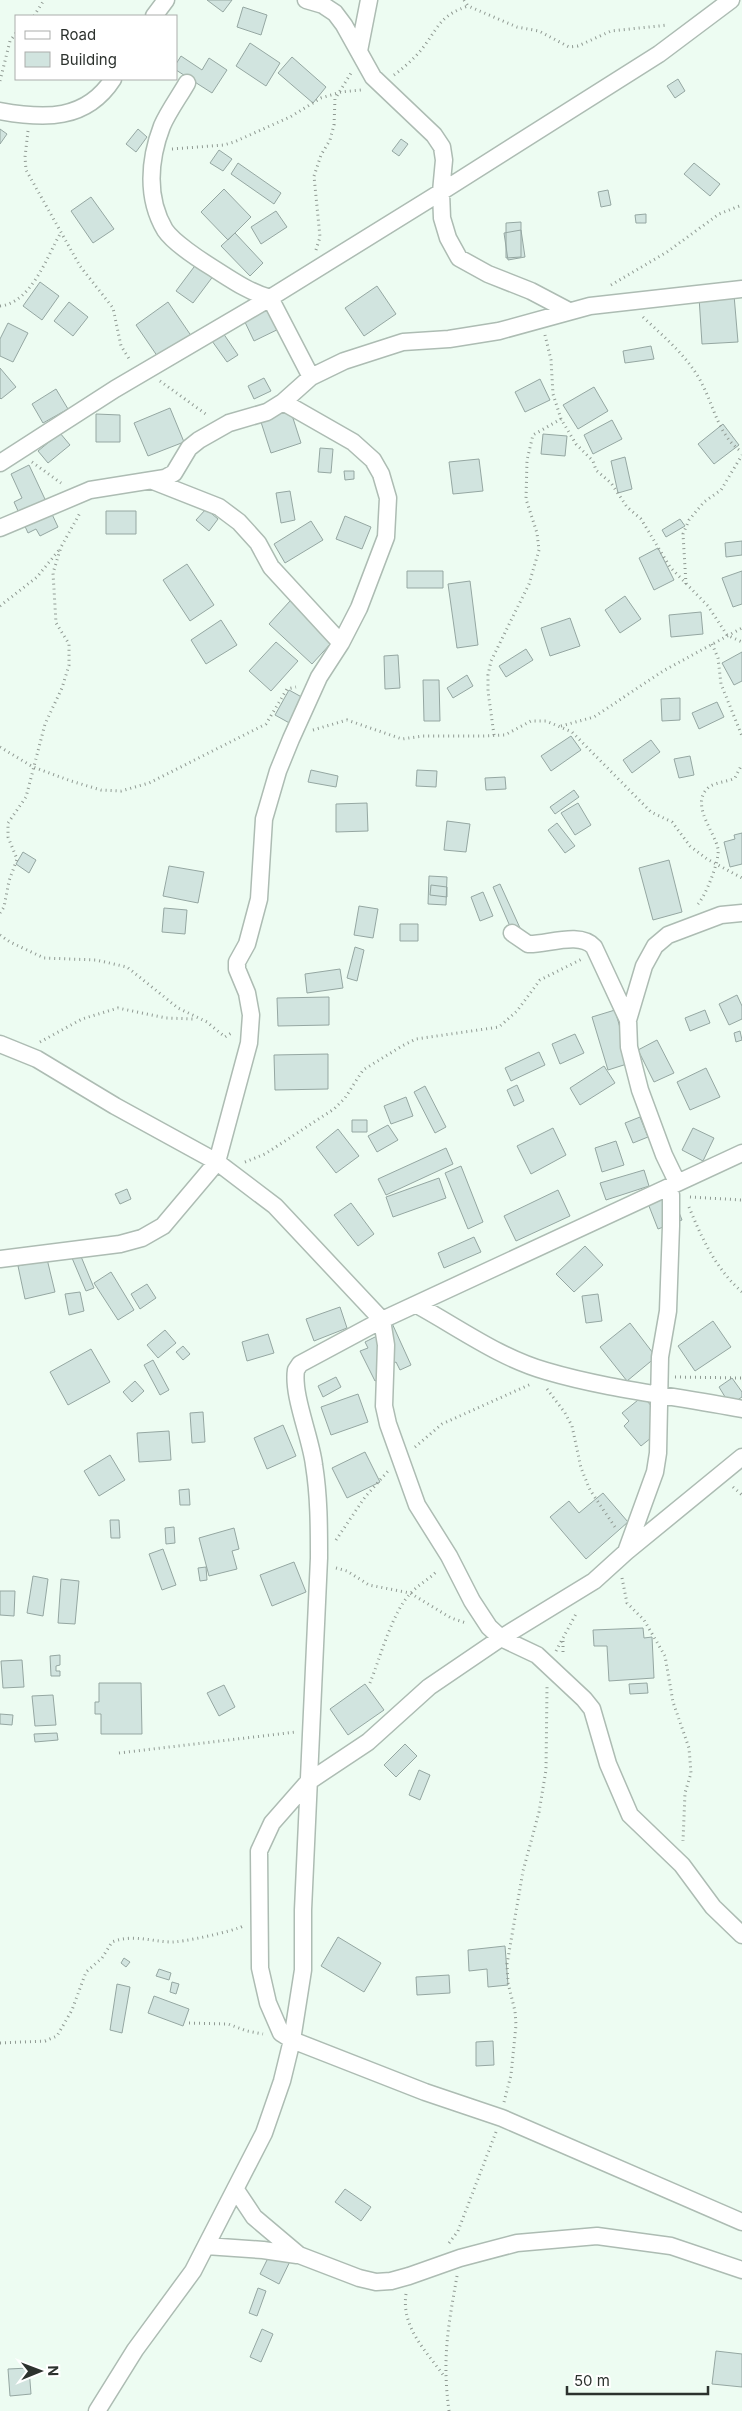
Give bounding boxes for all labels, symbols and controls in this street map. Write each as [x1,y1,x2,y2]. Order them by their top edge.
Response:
legend [15,15,178,80]
text: Road [60,25,96,44]
text: Building [60,50,117,69]
north arrow [15,2346,65,2396]
scale bar [567,2364,708,2396]
text: N [45,2365,62,2376]
text: 50 m [574,2371,610,2390]

